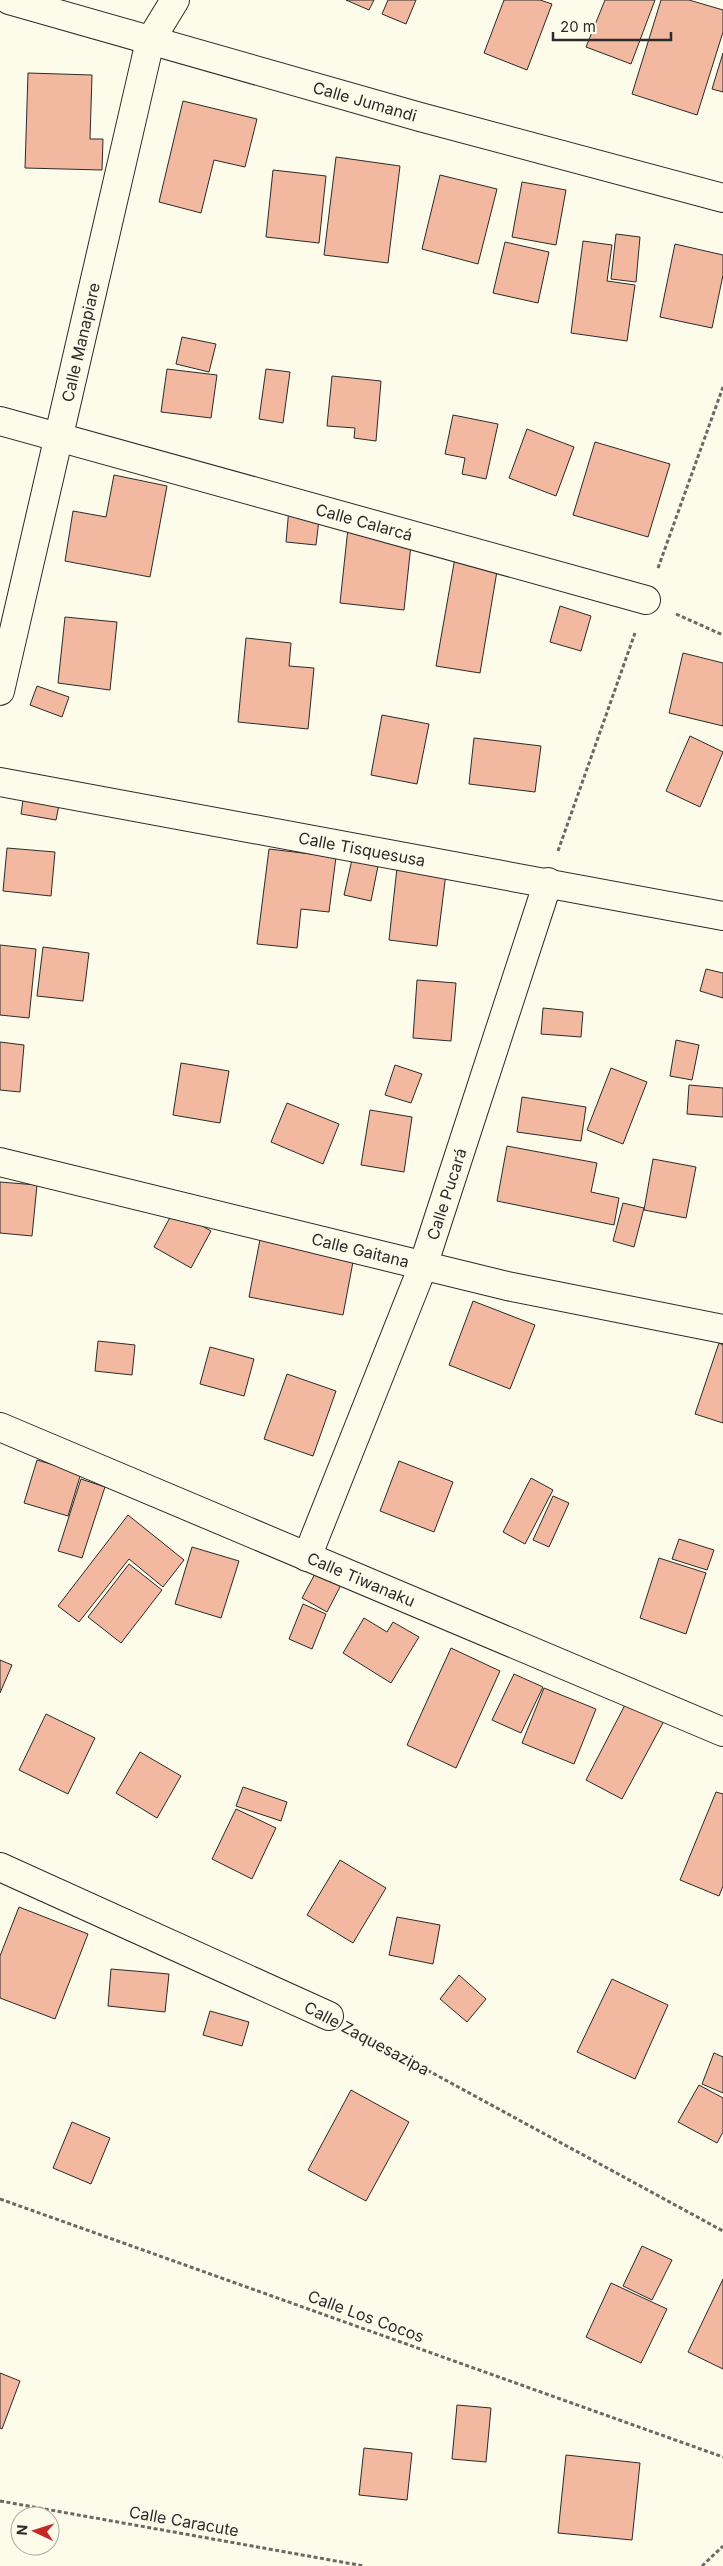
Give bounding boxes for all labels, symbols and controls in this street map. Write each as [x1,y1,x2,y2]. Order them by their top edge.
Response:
scale bar [553,10,670,42]
text: 20 m [560,17,596,36]
street label: Calle Jumandi [311,77,419,126]
street label: Calle Manapiare [57,281,104,404]
street label: Calle Calarcá [314,499,415,545]
street label: Calle Tisquesusa [297,827,427,871]
street label: Calle Pucará [422,1146,471,1242]
street label: Calle Gaitana [310,1229,411,1272]
street label: Calle Tiwanaku [304,1548,418,1611]
street label: Calle Zaquesazipa [301,1997,433,2079]
street label: Calle Los Cocos [305,2286,427,2346]
street label: Calle Caracute [128,2502,240,2540]
north arrow [10,2506,60,2556]
text: N [13,2524,30,2536]

